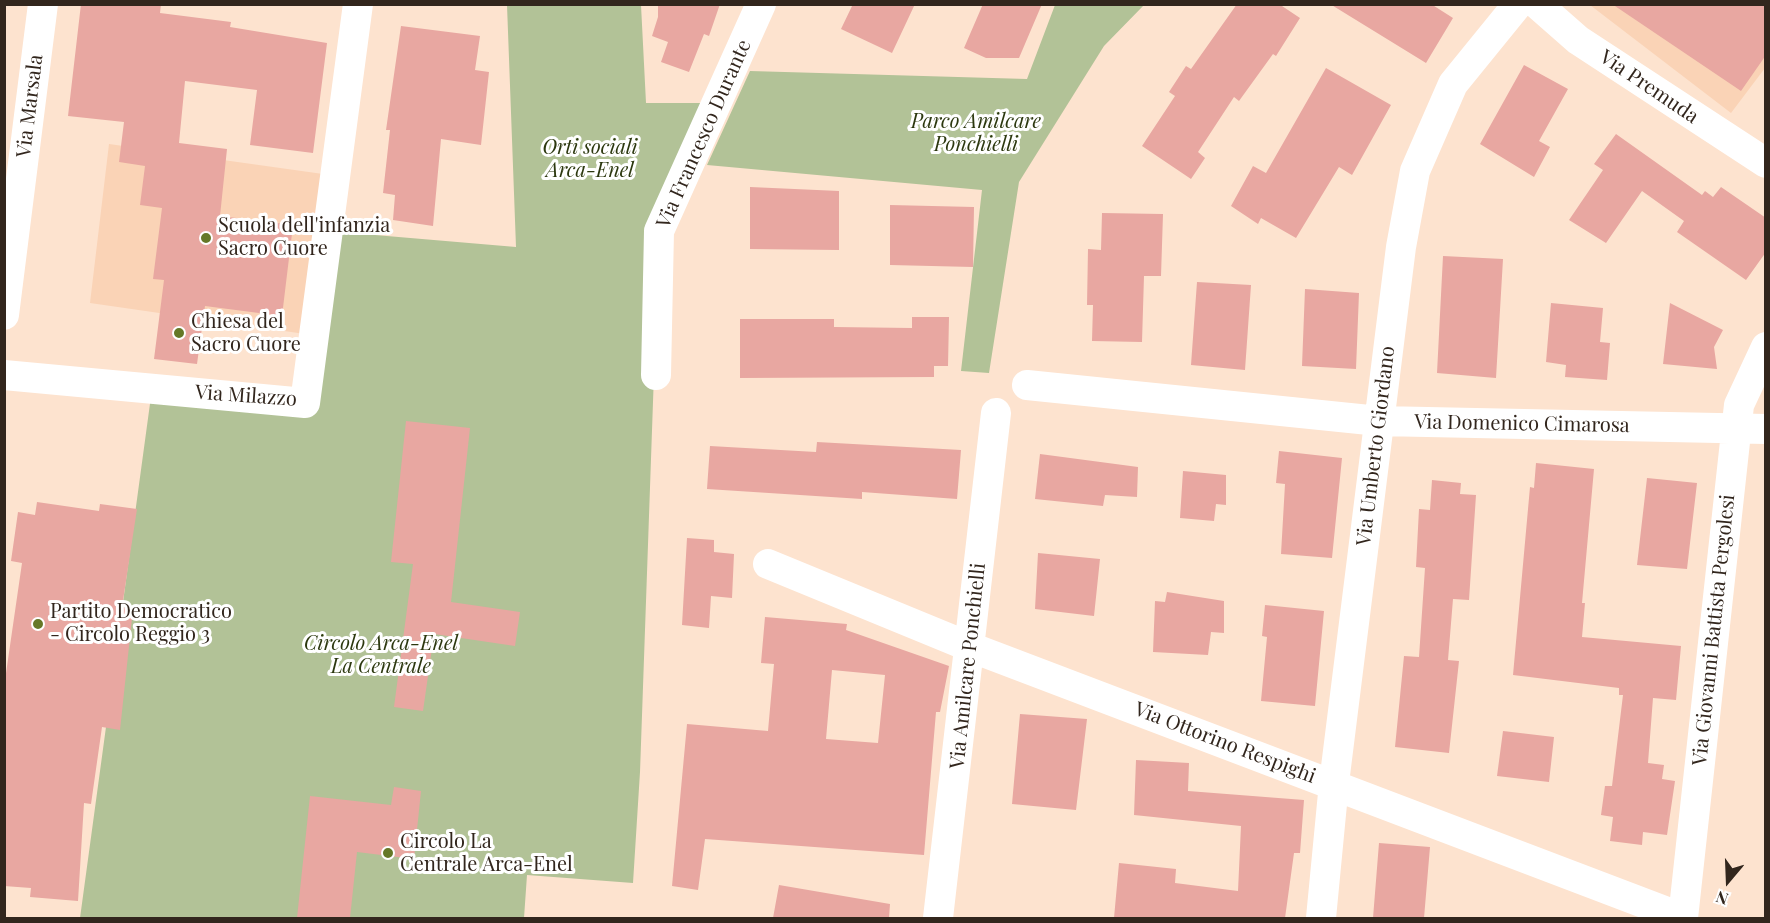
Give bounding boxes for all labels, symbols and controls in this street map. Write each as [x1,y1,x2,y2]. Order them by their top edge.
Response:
street label: Via Francesco Durante [652,36,756,232]
street label: Via Premuda [1595,45,1703,129]
street label: Via Marsala [12,53,48,159]
park label: Parco Amilcare Ponchielli [911,110,1041,157]
park label: Orti sociali Arca-Enel [542,136,638,183]
place label: Scuola dell'infanzia Sacro Cuore [218,214,390,261]
marker: Scuola dell'infanzia Sacro Cuore [199,231,213,245]
place label: Chiesa del Sacro Cuore [191,310,301,357]
marker: Chiesa del Sacro Cuore [172,326,186,340]
street label: Via Umberto Giordano [1352,345,1400,547]
street label: Via Milazzo [194,380,298,412]
street label: Via Domenico Cimarosa [1414,410,1630,438]
street label: Via Giovanni Battista Pergolesi [1688,493,1740,767]
street label: Via Amilcare Ponchielli [945,562,991,770]
place label: Partito Democratico - Circolo Reggio 3 [50,600,232,647]
marker: Partito Democratico - Circolo Reggio 3 [31,617,45,631]
park label: Circolo Arca-Enel La Centrale [304,632,458,679]
street label: Via Ottorino Respighi [1131,697,1319,789]
place label: Circolo La Centrale Arca-Enel [400,830,573,877]
marker: Circolo La Centrale Arca-Enel [381,846,395,860]
north arrow [1698,851,1758,911]
text: N [1713,887,1731,910]

